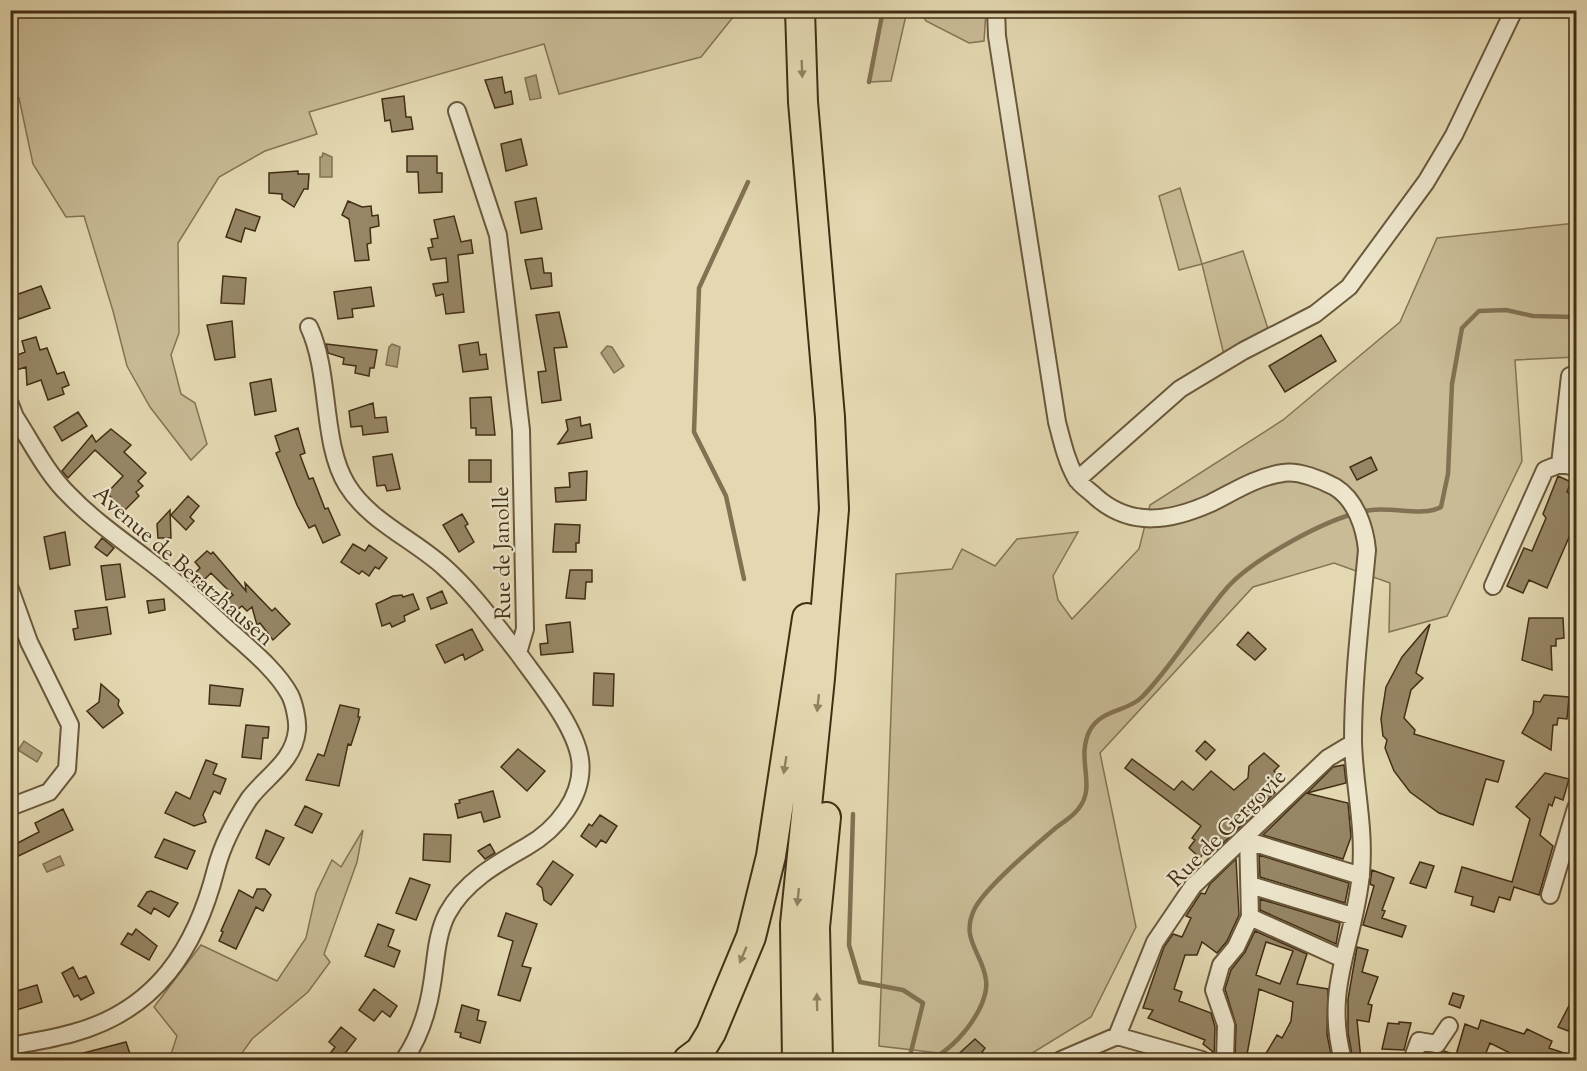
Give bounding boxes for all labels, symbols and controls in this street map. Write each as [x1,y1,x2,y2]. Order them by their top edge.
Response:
one-way arrow [797,59,806,78]
street label: Avenue de Beratzhausen [84,479,280,655]
street label: Rue de Janolle [487,486,521,620]
one-way arrow [813,694,823,713]
one-way arrow [780,756,789,775]
street label: Rue de Gergovie [1162,763,1295,896]
one-way arrow [793,888,803,907]
one-way arrow [738,947,748,965]
one-way arrow [812,993,822,1012]

